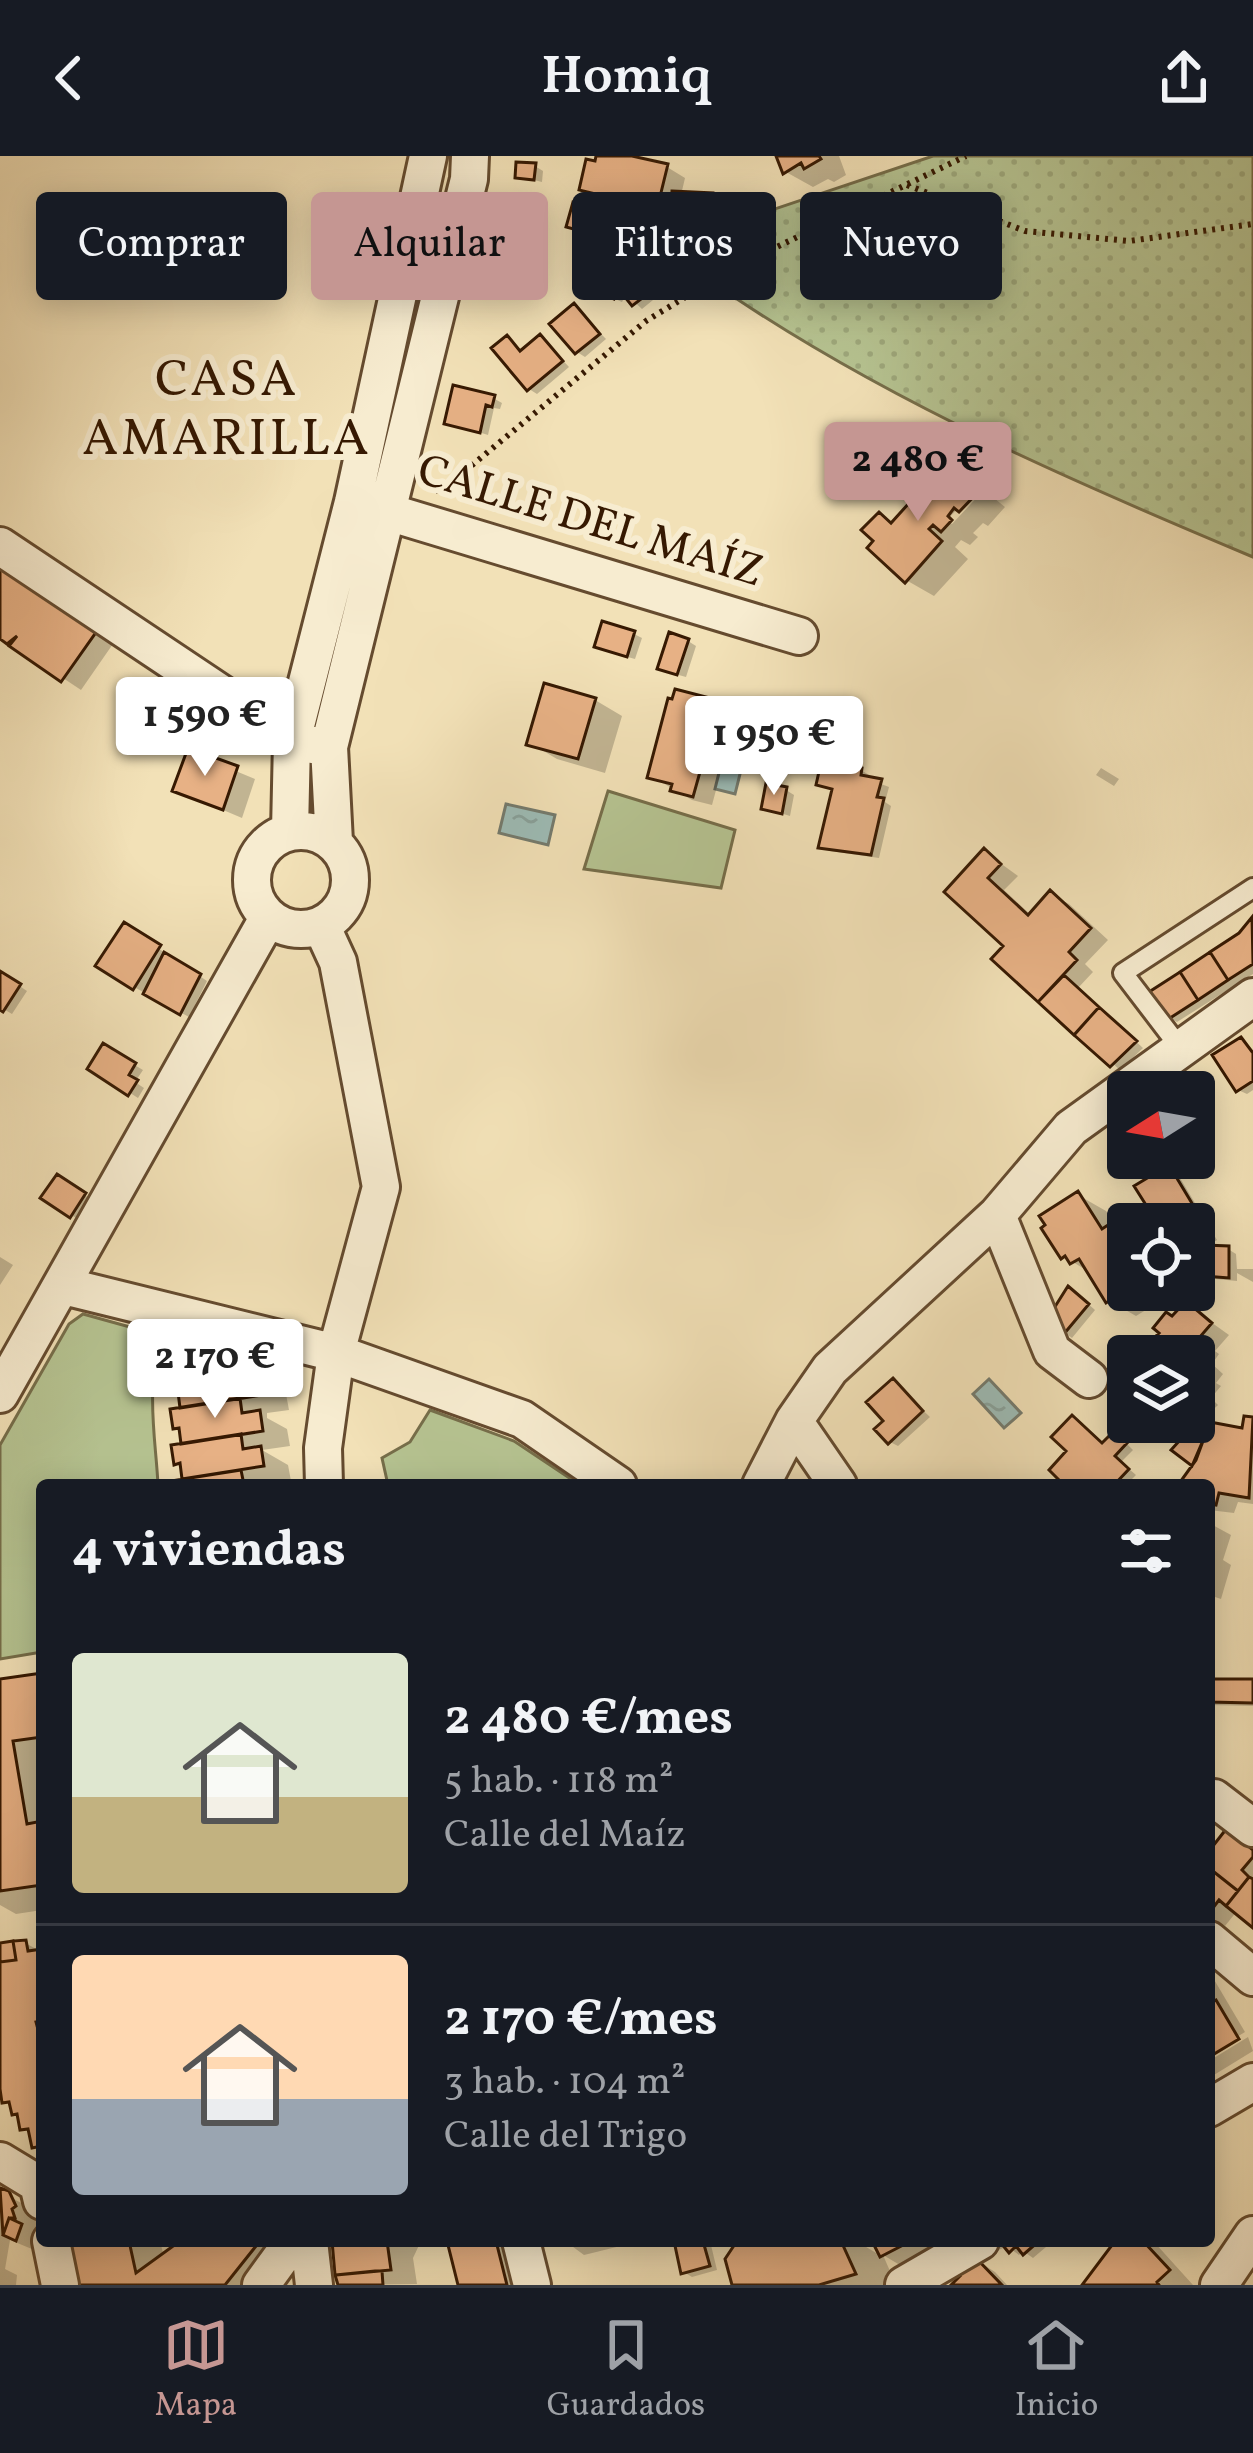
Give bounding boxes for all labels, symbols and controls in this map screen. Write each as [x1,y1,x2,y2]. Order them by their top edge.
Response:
text: Homiq [541,41,712,116]
icon: back [36,45,102,111]
icon: share [1151,45,1217,111]
chip: Comprar [36,192,287,300]
chip: Alquilar [311,192,548,300]
chip: Filtros [572,192,776,300]
chip: Nuevo [800,192,1002,300]
district label: CASA AMARILLA [82,346,372,476]
pin: 2 480 € [807,422,1029,524]
text: 2 480 € [851,434,985,488]
street label: CALLE DEL MAÍZ [409,440,771,606]
pin: 1 590 € [94,677,316,779]
text: 1 590 € [143,689,267,743]
pin: 1 950 € [663,696,885,798]
text: 1 950 € [712,708,836,762]
north arrow [1107,1071,1215,1179]
map controls [1107,1071,1215,1443]
button: locate [1107,1203,1215,1311]
pin: 2 170 € [104,1319,326,1421]
text: 2 170 € [154,1331,276,1385]
button: layers [1107,1335,1215,1443]
text: 4 viviendas [72,1516,346,1587]
icon: filters [1113,1518,1179,1584]
text: 2 480 €/mes [444,1684,733,1755]
icon: home [168,1701,312,1845]
text: 5 hab. · 118 m² [444,1755,673,1809]
text: Calle del Maíz [444,1809,685,1863]
text: 2 170 €/mes [444,1985,718,2056]
icon: home [168,2003,312,2147]
text: 3 hab. · 104 m² [444,2056,686,2110]
text: Calle del Trigo [444,2110,687,2164]
tab: Mapa [155,2312,237,2430]
tab: Guardados [547,2312,705,2430]
tab: Inicio [1015,2312,1098,2430]

